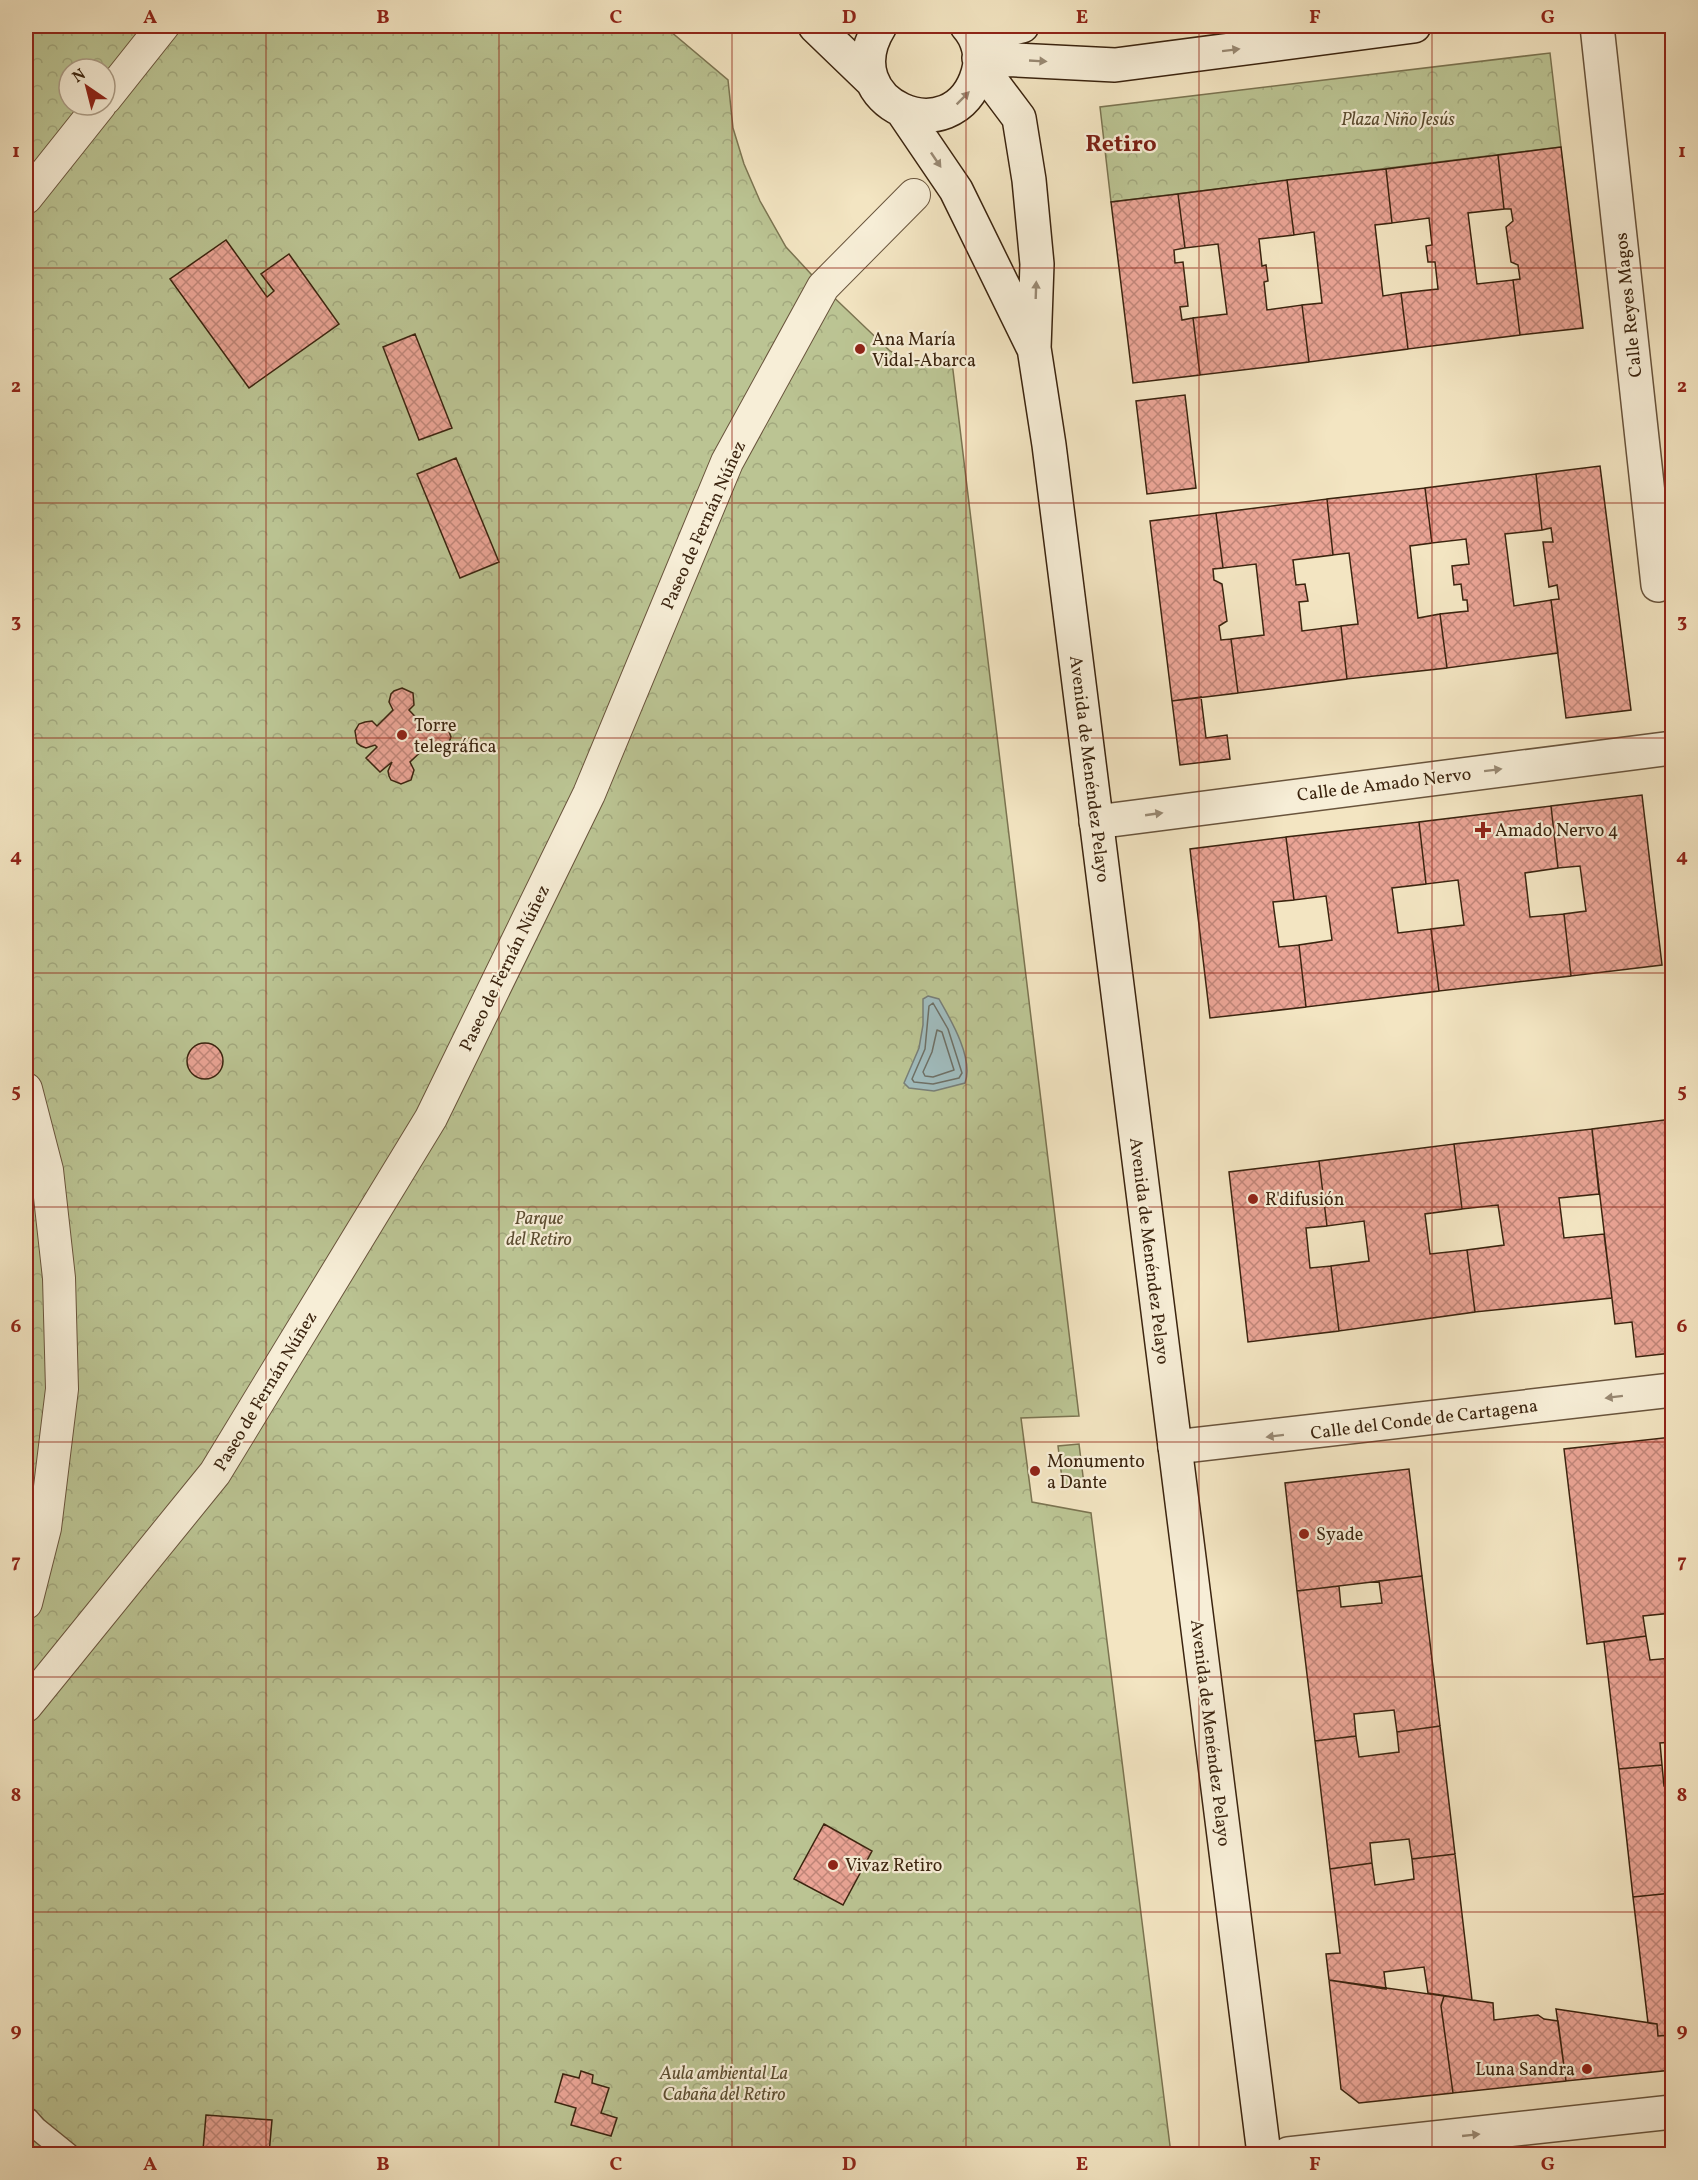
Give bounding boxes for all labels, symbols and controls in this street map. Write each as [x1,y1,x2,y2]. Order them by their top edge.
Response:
text: A [143,4,157,32]
text: B [376,4,390,32]
text: C [610,4,623,32]
text: D [842,4,856,32]
text: E [1076,4,1088,32]
text: F [1309,4,1321,32]
text: G [1541,4,1555,32]
one-way arrow [1222,45,1241,55]
one-way arrow [1028,56,1047,66]
north arrow [57,57,117,117]
text: N [68,64,91,89]
one-way arrow [956,91,970,105]
park label: Plaza Niño Jesús [1341,108,1455,133]
district label: Retiro [1085,128,1157,162]
text: 1 [12,138,20,166]
text: 1 [1678,138,1686,166]
one-way arrow [930,152,941,169]
street label: Calle Reyes Magos [1609,231,1650,379]
one-way arrow [1032,280,1041,299]
place label: Ana María Vidal-Abarca [872,328,976,374]
marker: Ana María Vidal-Abarca [853,342,867,356]
text: 2 [11,373,21,401]
text: 2 [1677,373,1687,401]
street label: Paseo de Fernán Núñez [656,437,753,614]
text: 3 [11,608,21,636]
text: 3 [1677,608,1687,636]
street label: Avenida de Menéndez Pelayo [1062,654,1115,884]
place label: Torre telegráfica [414,714,497,760]
marker: Torre telegráfica [395,728,409,742]
street label: Calle de Amado Nervo [1296,762,1473,809]
one-way arrow [1484,766,1503,775]
one-way arrow [1145,809,1164,818]
place label: Amado Nervo 4 [1495,819,1619,844]
marker: Amado Nervo 4 [1476,823,1490,837]
text: 4 [10,843,22,871]
text: 4 [1676,843,1688,871]
street label: Paseo de Fernán Núñez [454,881,557,1056]
text: 5 [11,1078,21,1106]
text: 5 [1677,1078,1687,1106]
street label: Avenida de Menéndez Pelayo [1122,1136,1175,1366]
place label: R'difusión [1265,1188,1345,1213]
marker: R'difusión [1246,1192,1260,1206]
park label: Parque del Retiro [506,1207,572,1253]
street label: Paseo de Fernán Núñez [209,1307,324,1476]
text: 6 [11,1313,22,1341]
text: 6 [1677,1313,1688,1341]
one-way arrow [1605,1392,1624,1401]
street label: Calle del Conde de Cartagena [1309,1394,1539,1447]
one-way arrow [1265,1431,1284,1440]
place label: Monumento a Dante [1047,1450,1145,1496]
marker: Monumento a Dante [1028,1464,1042,1478]
place label: Syade [1316,1523,1363,1548]
marker: Syade [1297,1527,1311,1541]
text: 7 [11,1548,21,1576]
text: 7 [1677,1548,1687,1576]
street label: Avenida de Menéndez Pelayo [1183,1618,1236,1848]
text: 8 [11,1782,21,1810]
text: 8 [1677,1782,1687,1810]
place label: Vivaz Retiro [845,1854,942,1879]
marker: Vivaz Retiro [826,1858,840,1872]
text: 9 [10,2017,22,2045]
text: 9 [1676,2017,1688,2045]
place label: Luna Sandra [1475,2058,1575,2083]
park label: Aula ambiental La Cabaña del Retiro [659,2062,788,2108]
marker: Luna Sandra [1580,2062,1594,2076]
one-way arrow [1462,2130,1481,2139]
text: A [143,2151,157,2179]
text: B [376,2151,390,2179]
text: C [610,2151,623,2179]
text: D [842,2151,856,2179]
text: E [1076,2151,1088,2179]
text: F [1309,2151,1321,2179]
text: G [1541,2151,1555,2179]

